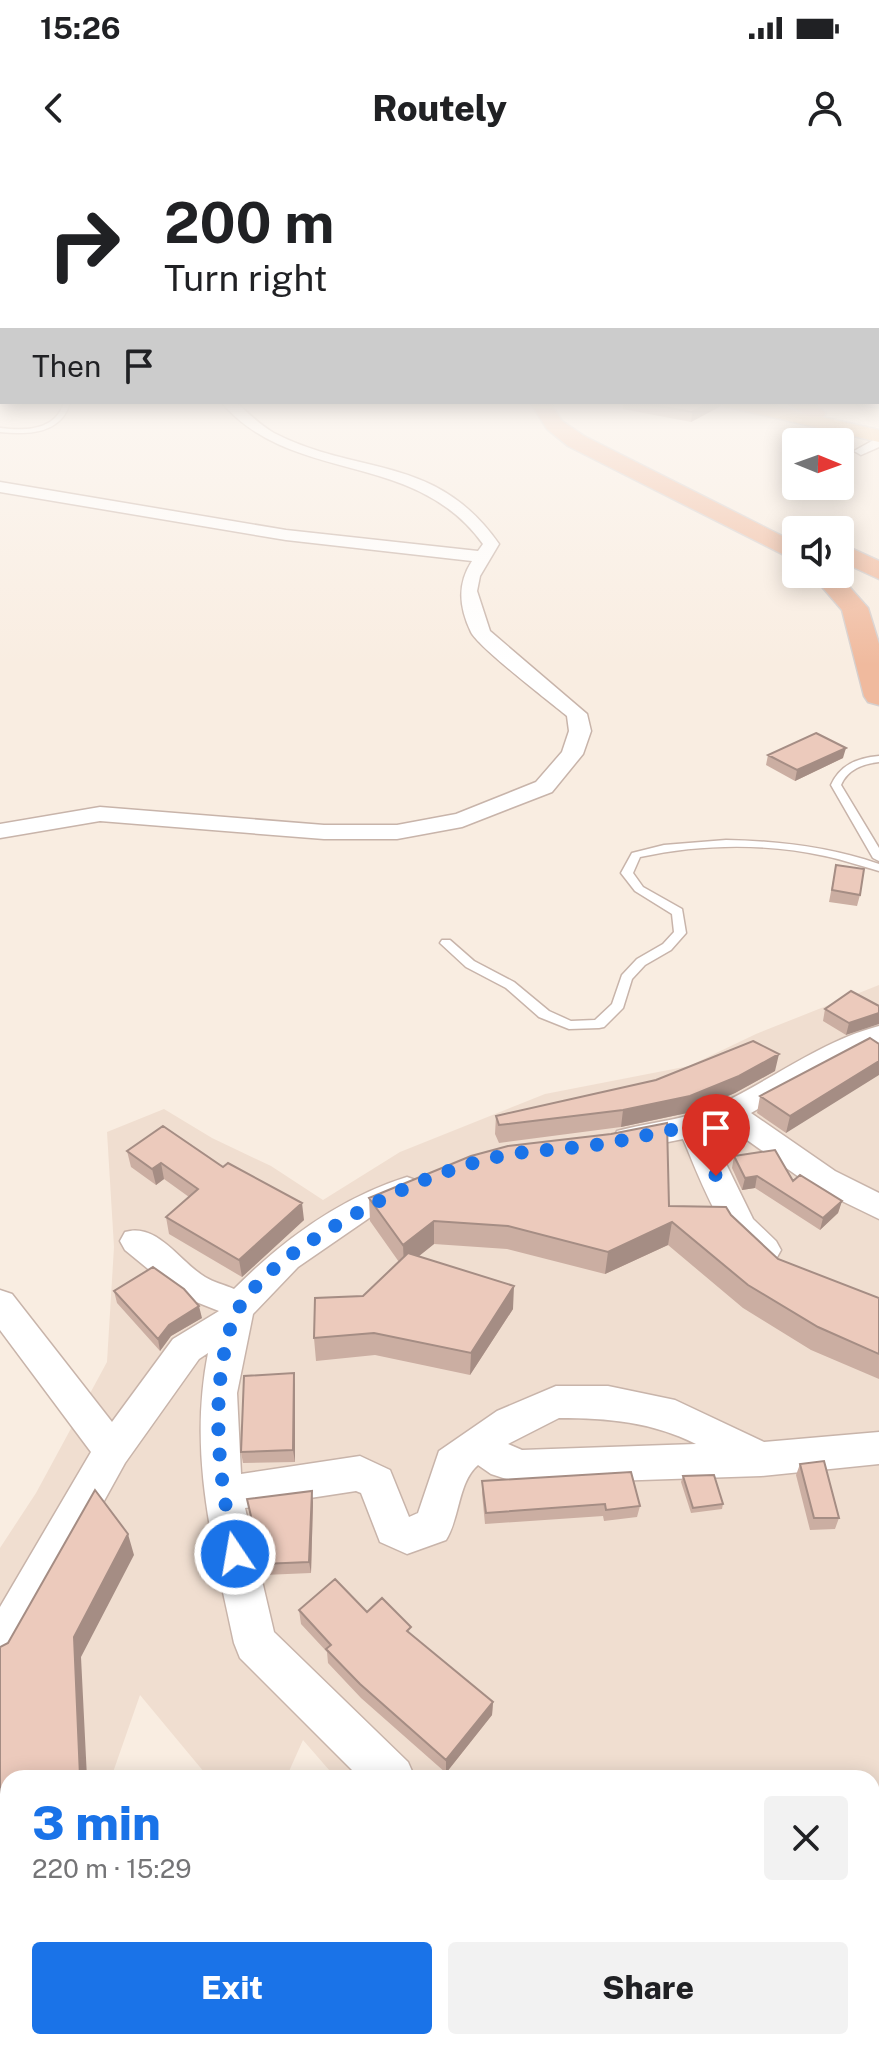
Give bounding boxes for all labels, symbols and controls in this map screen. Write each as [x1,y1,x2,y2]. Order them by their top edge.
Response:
text: 15:26 [40,10,121,46]
icon: back [32,86,76,130]
icon: person [803,86,847,130]
text: Routely [372,87,507,129]
text: 200 m [164,190,334,256]
icon: right [32,192,136,296]
text: Turn right [164,257,327,299]
icon: arrive [117,344,161,388]
text: Then [32,348,101,384]
north arrow [782,428,854,500]
map controls [782,428,854,588]
button: sound [782,516,854,588]
pin [682,1094,750,1176]
icon: arrive [694,1106,738,1150]
position arrow [193,1512,277,1596]
text: 3 min [32,1794,161,1851]
button: close [764,1796,848,1880]
text: 220 m · 15:29 [32,1853,192,1884]
button: Exit [32,1942,432,2034]
button: Share [448,1942,848,2034]

